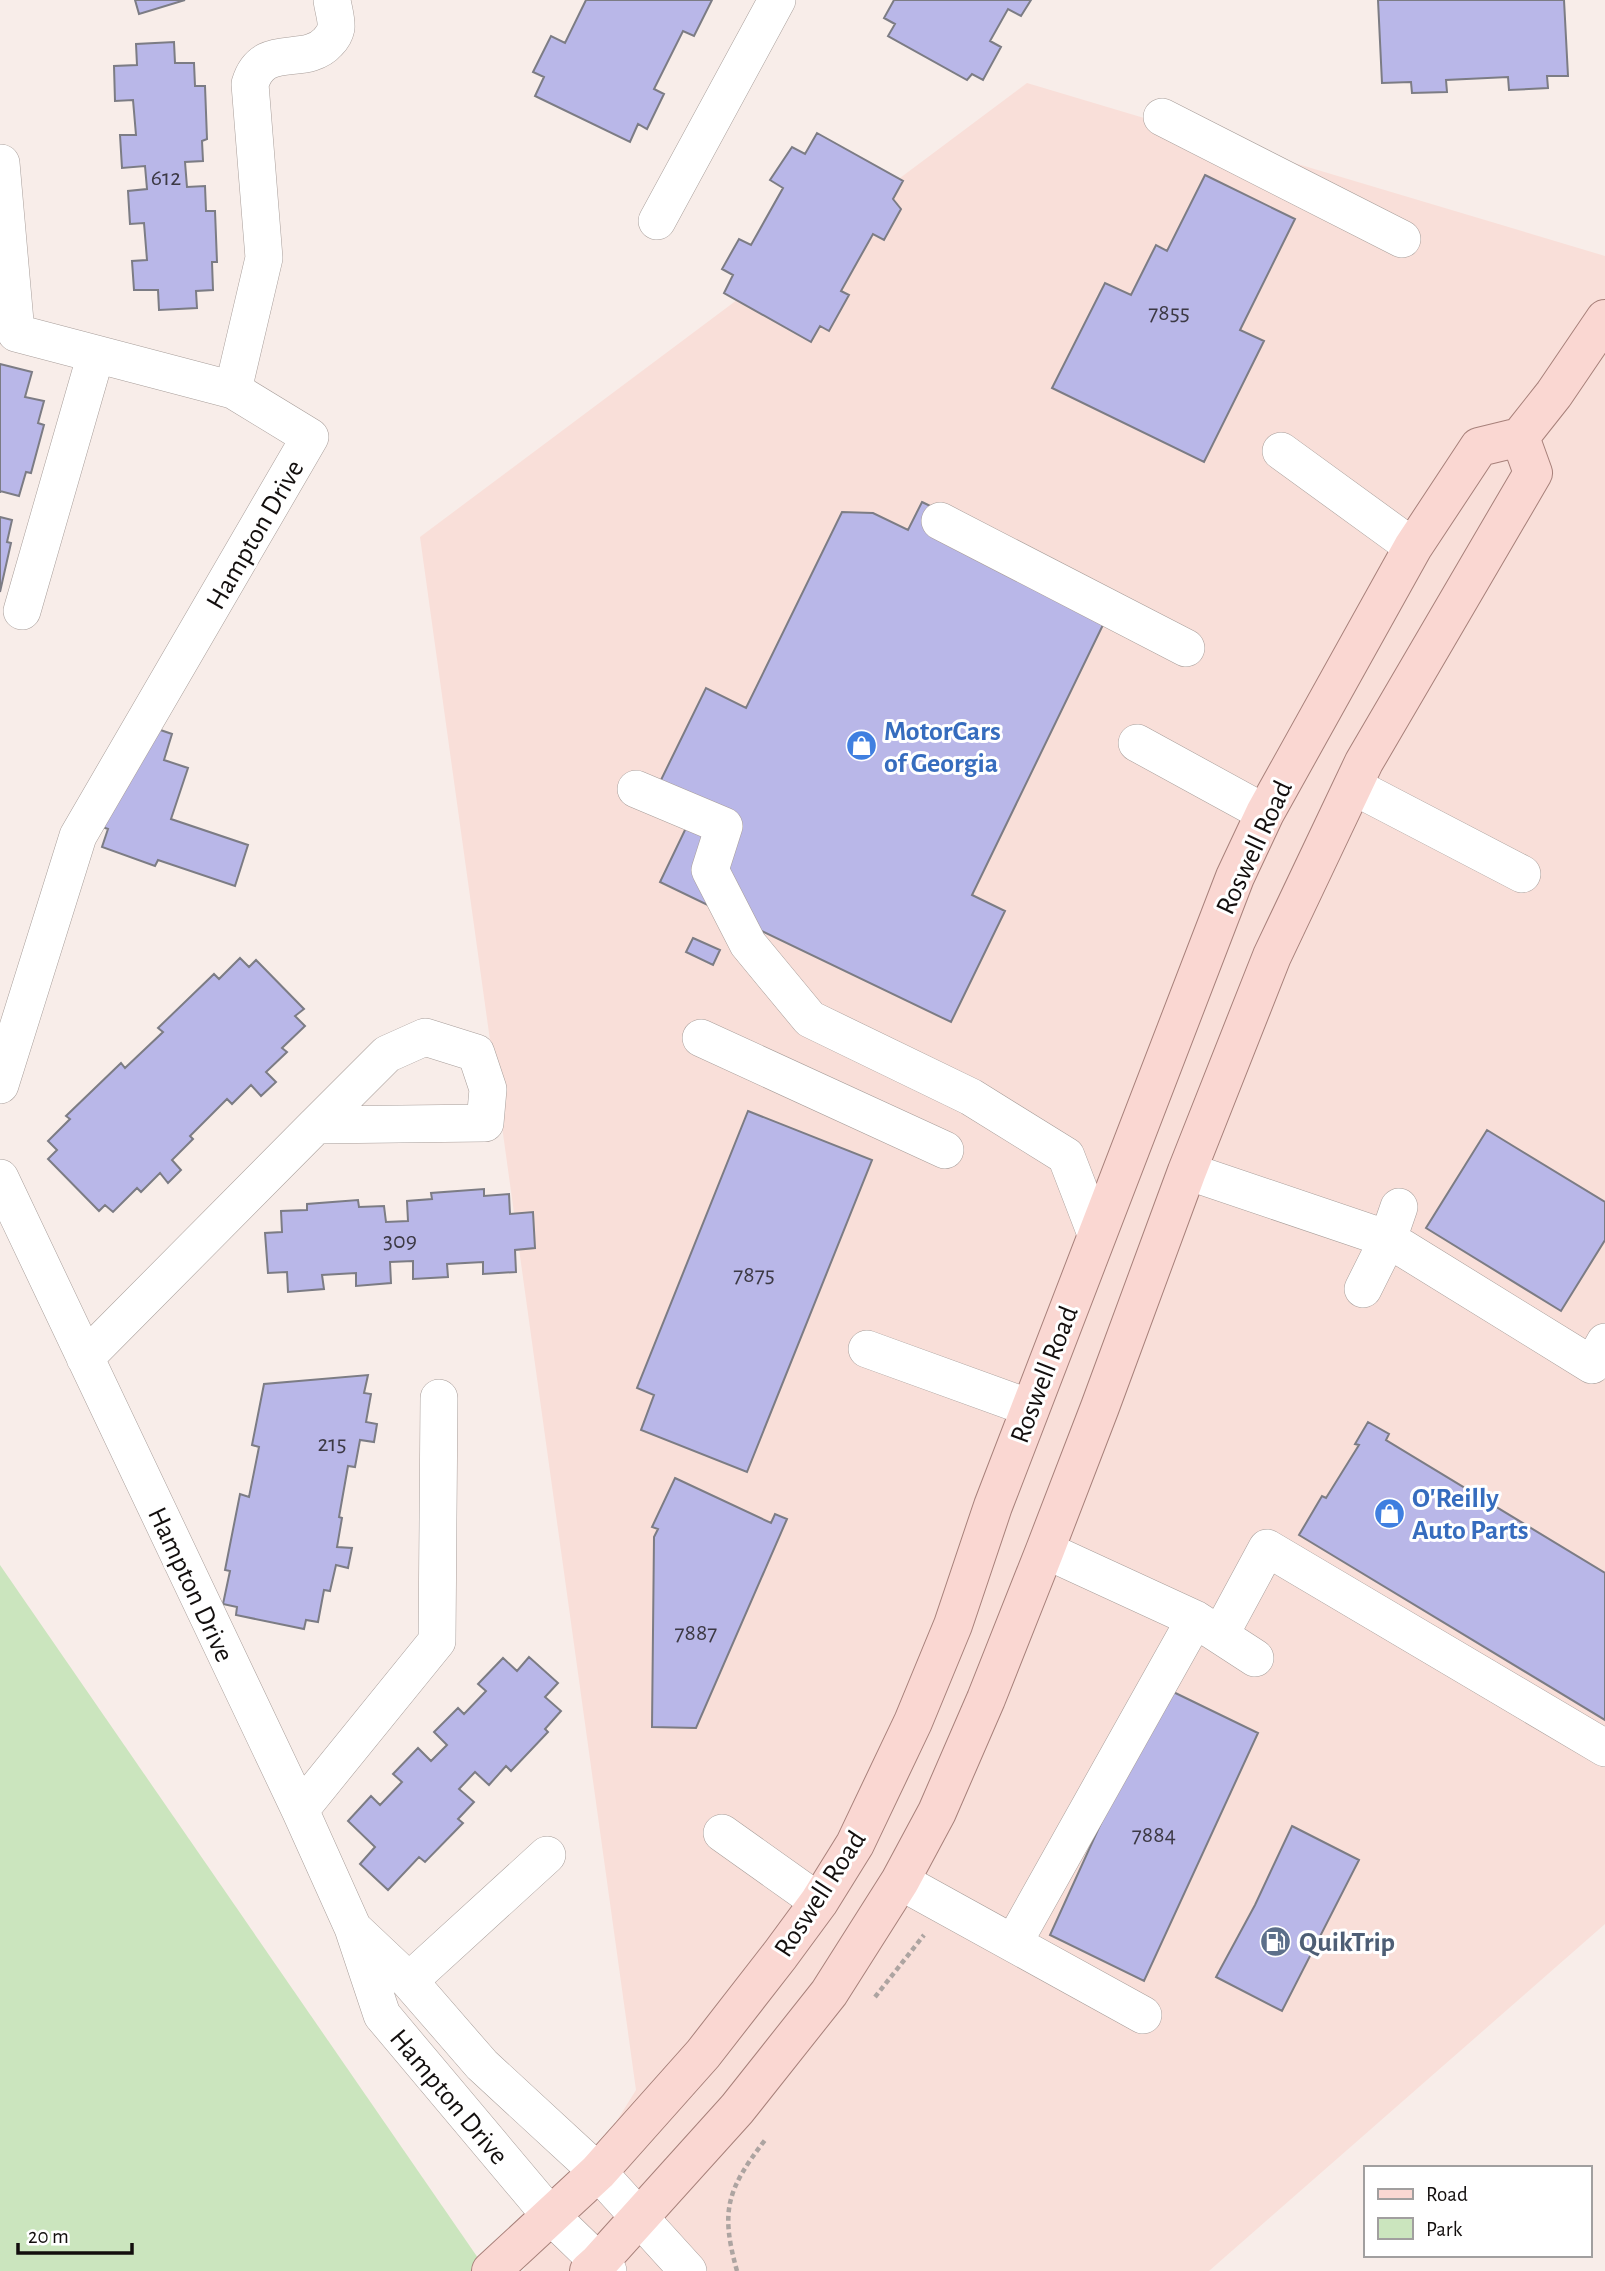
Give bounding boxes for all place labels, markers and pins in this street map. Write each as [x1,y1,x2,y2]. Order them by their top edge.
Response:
place label: MotorCars of Georgia [884,718,1001,778]
shop icon: MotorCars of Georgia [844,729,878,763]
place label: O'Reilly Auto Parts [1412,1485,1528,1545]
shop icon: O'Reilly Auto Parts [1372,1496,1406,1530]
fuel station icon: QuikTrip [1259,1924,1293,1958]
place label: QuikTrip [1299,1929,1395,1957]

